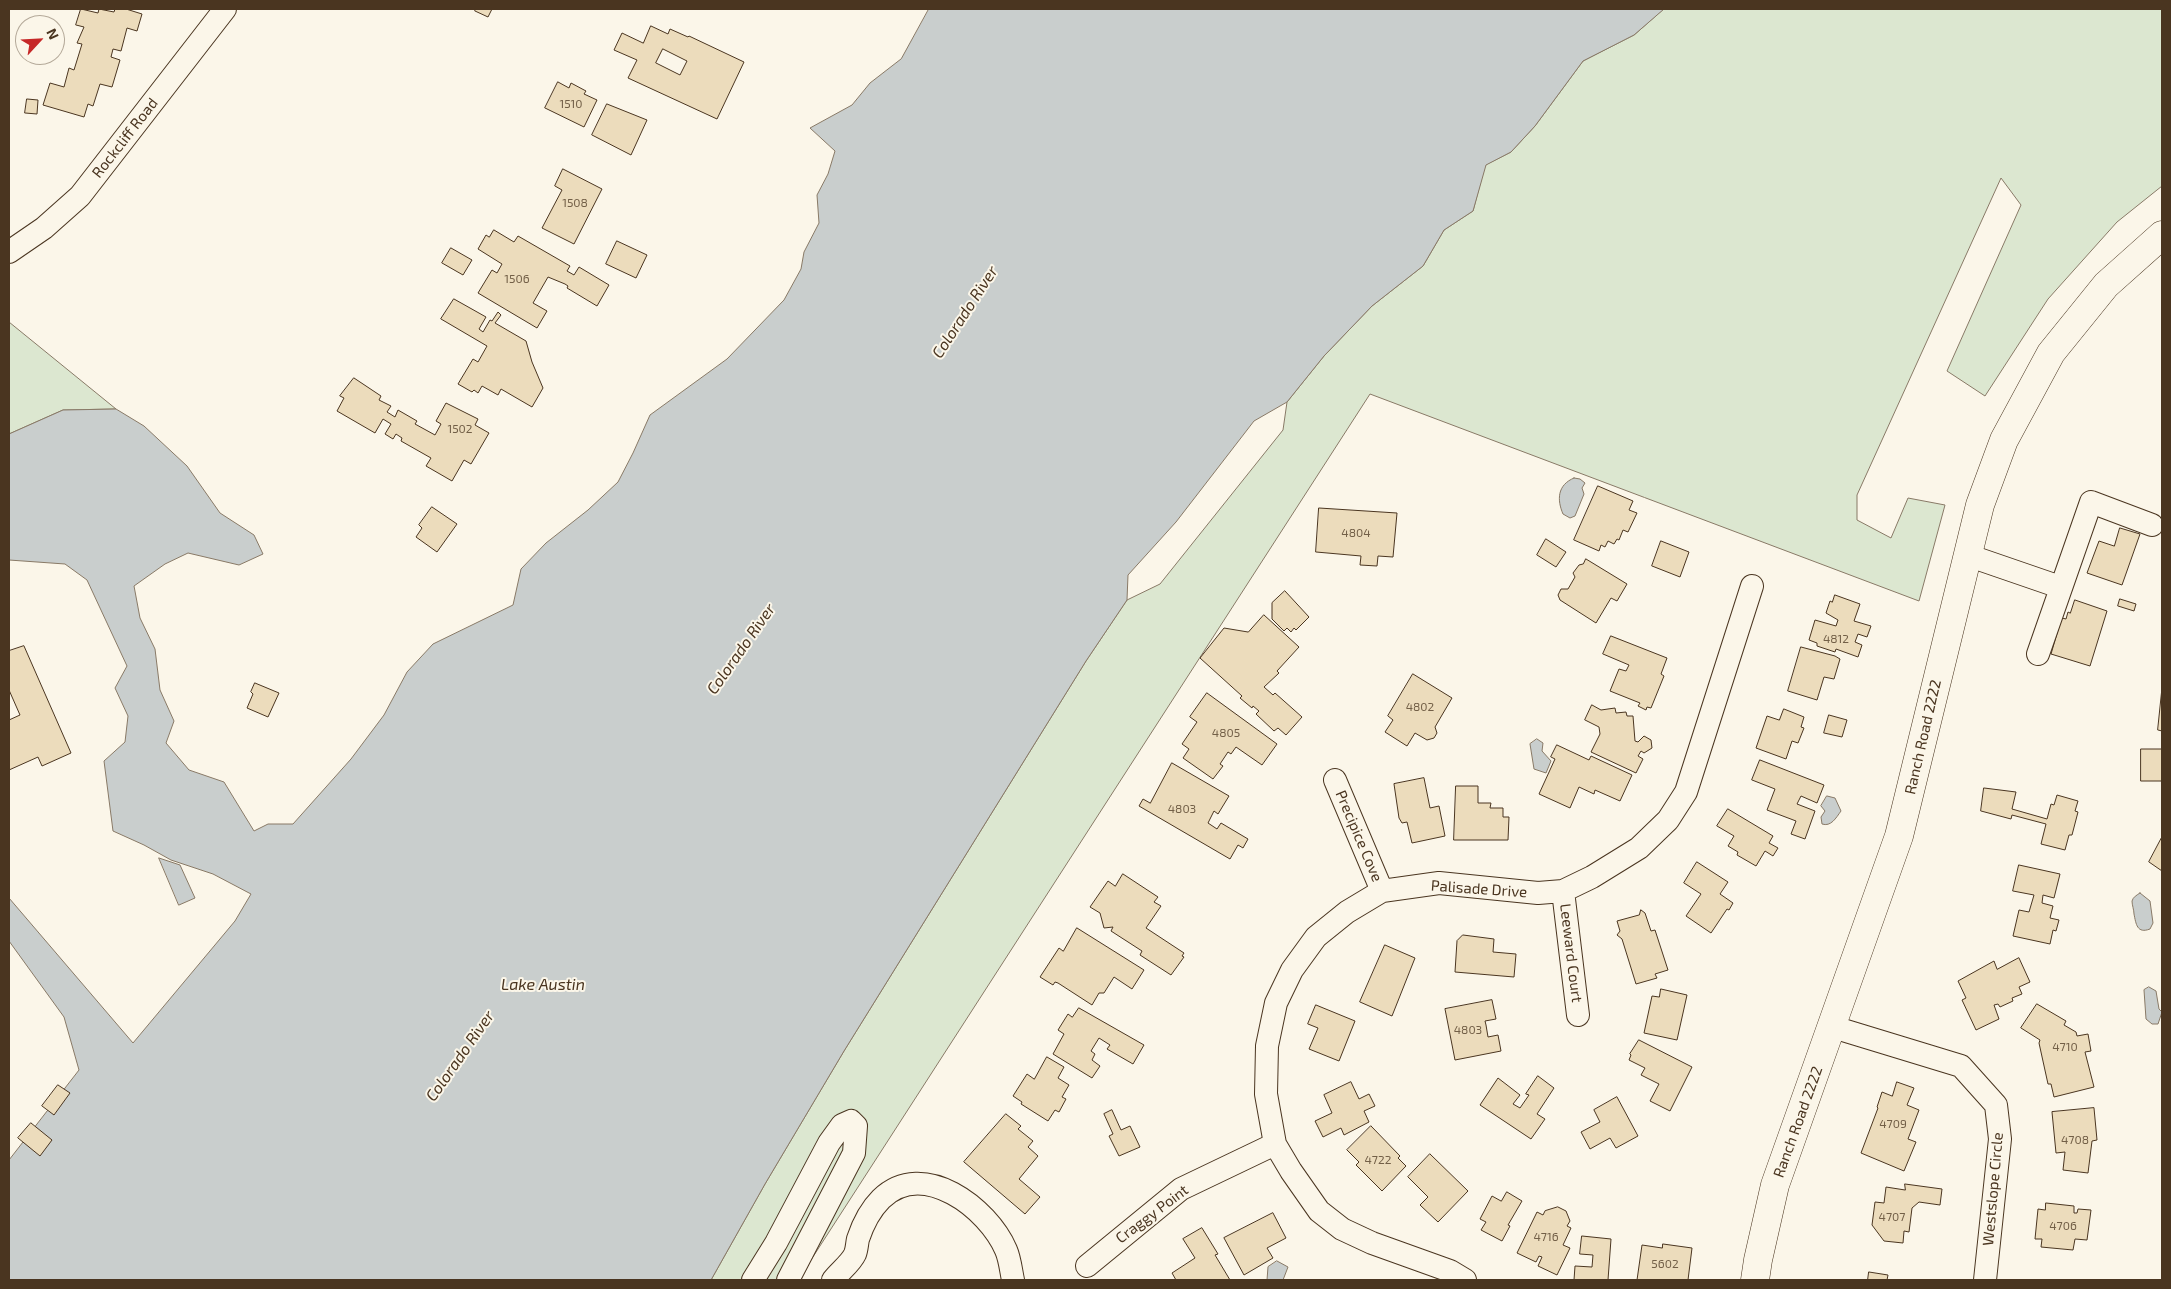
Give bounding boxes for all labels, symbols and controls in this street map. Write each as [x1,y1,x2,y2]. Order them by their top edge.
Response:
north arrow [15,15,65,65]
text: N [43,26,63,42]
street label: Rockcliff Road [88,94,162,182]
house number: 1510 [559,97,583,111]
house number: 1508 [562,196,588,210]
water label: Colorado River [928,262,1002,362]
house number: 1506 [504,272,530,286]
house number: 1502 [447,422,473,436]
house number: 4804 [1341,526,1371,540]
water label: Colorado River [703,600,779,698]
house number: 4812 [1823,632,1849,646]
street label: Ranch Road 2222 [1901,678,1945,796]
house number: 4802 [1406,700,1434,714]
house number: 4805 [1212,726,1240,740]
street label: Precipice Cove [1332,788,1386,884]
house number: 4803 [1168,802,1196,816]
street label: Palisade Drive [1430,877,1528,901]
street label: Leeward Court [1556,903,1586,1003]
water label: Lake Austin [501,975,585,995]
water label: Colorado River [422,1007,498,1105]
house number: 4803 [1454,1023,1482,1037]
house number: 4710 [2052,1040,2078,1054]
street label: Ranch Road 2222 [1769,1064,1827,1180]
house number: 4709 [1879,1117,1907,1131]
street label: Westslope Circle [1979,1131,2007,1247]
house number: 4708 [2061,1133,2089,1147]
house number: 4722 [1364,1153,1392,1167]
street label: Craggy Point [1112,1181,1192,1247]
house number: 4707 [1879,1210,1905,1224]
house number: 4706 [2049,1219,2077,1233]
house number: 4716 [1533,1230,1559,1244]
house number: 5602 [1651,1257,1679,1271]

